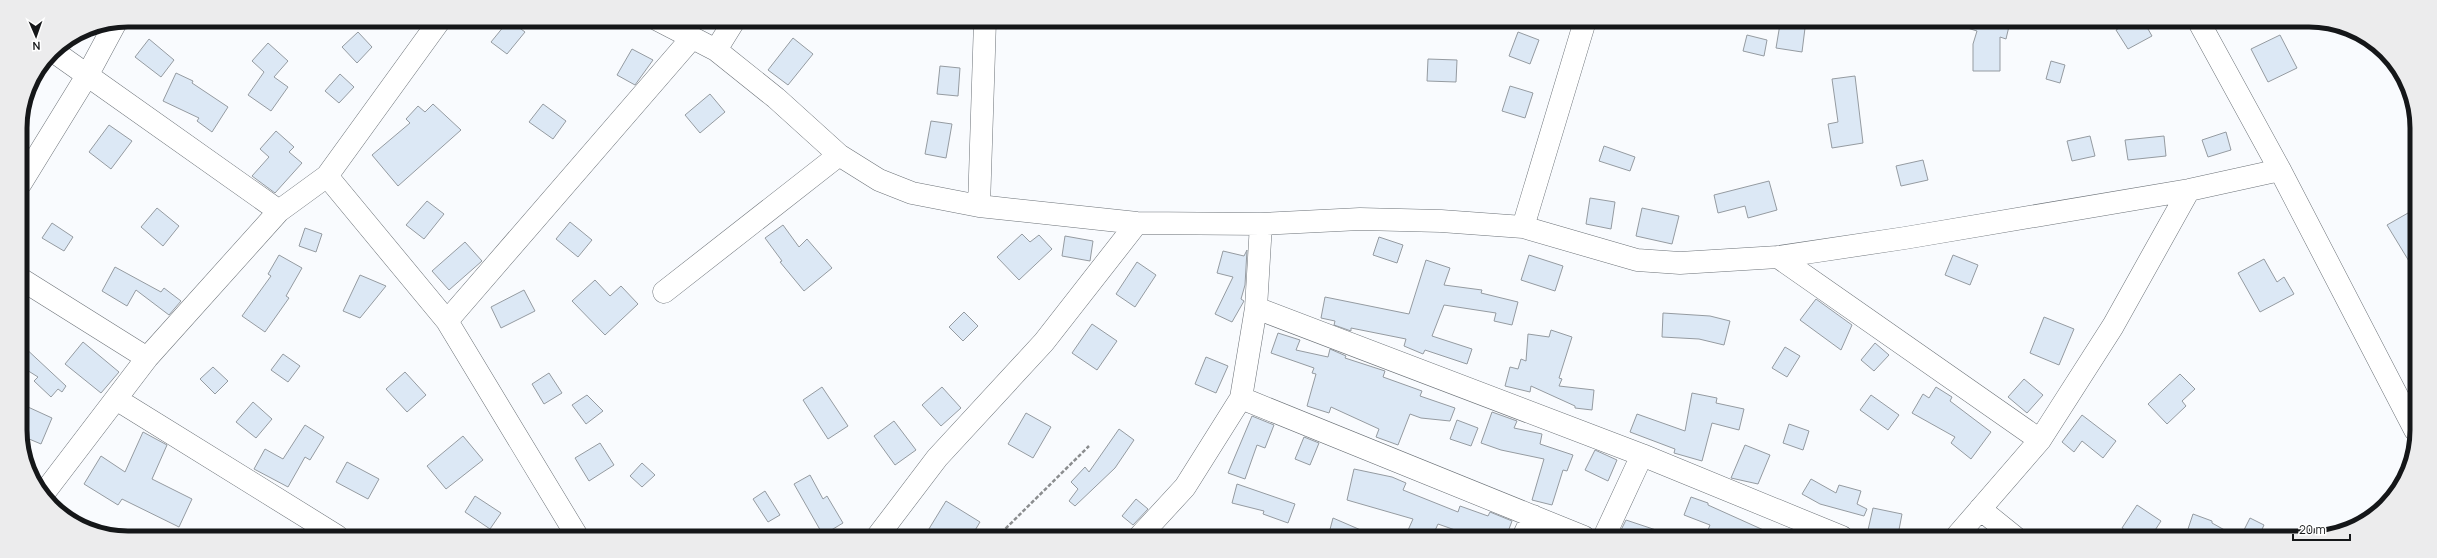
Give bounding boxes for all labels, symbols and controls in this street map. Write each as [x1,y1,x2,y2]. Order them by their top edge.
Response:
north arrow [16,16,56,56]
text: N [32,39,41,54]
scale bar [2293,516,2350,542]
text: 20 m [2299,521,2326,538]

